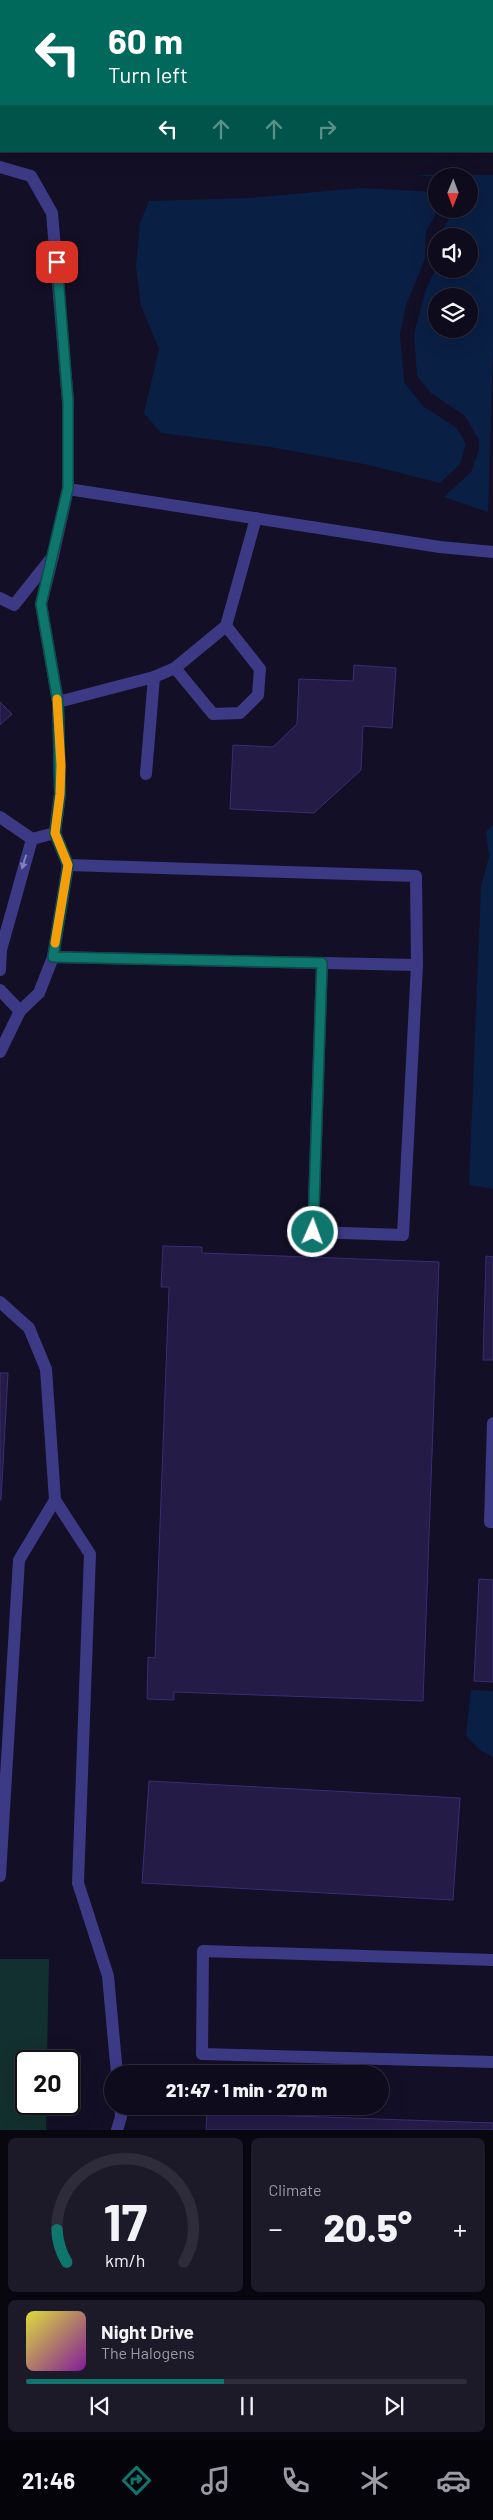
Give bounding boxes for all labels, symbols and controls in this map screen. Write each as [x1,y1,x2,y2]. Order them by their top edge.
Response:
text: 60 m [108,19,183,61]
icon: left [25,20,90,85]
text: Turn left [108,61,188,87]
icon: left [154,115,182,143]
icon: ahead [207,115,235,143]
icon: ahead [260,115,288,143]
icon: right [313,115,341,143]
north arrow [428,168,478,218]
map controls [428,168,478,338]
button: sound [428,228,478,278]
pin [36,241,78,283]
icon: arrive [43,248,71,276]
button: layers [428,288,478,338]
one-way arrow [19,855,27,870]
position arrow [286,1205,338,1257]
speed limit sign: 20 [15,2050,80,2115]
text: 21:47 · 1 min · 270 m [166,2078,327,2101]
text: Climate [269,2180,321,2199]
text: 17 [103,2189,148,2251]
text: 20.5° [324,2204,412,2250]
text: − [269,2211,283,2245]
text: + [453,2211,467,2245]
text: km/h [105,2249,145,2271]
text: Night Drive [101,2320,194,2343]
text: The Halogens [101,2343,195,2362]
icon: previous [86,2392,114,2420]
icon: pause [233,2392,261,2420]
icon: next [380,2392,408,2420]
icon: directions [119,2463,154,2498]
icon: music [198,2463,233,2498]
icon: phone [278,2463,313,2498]
icon: climate [357,2463,392,2498]
icon: car [436,2463,471,2498]
text: 21:46 [22,2467,75,2493]

